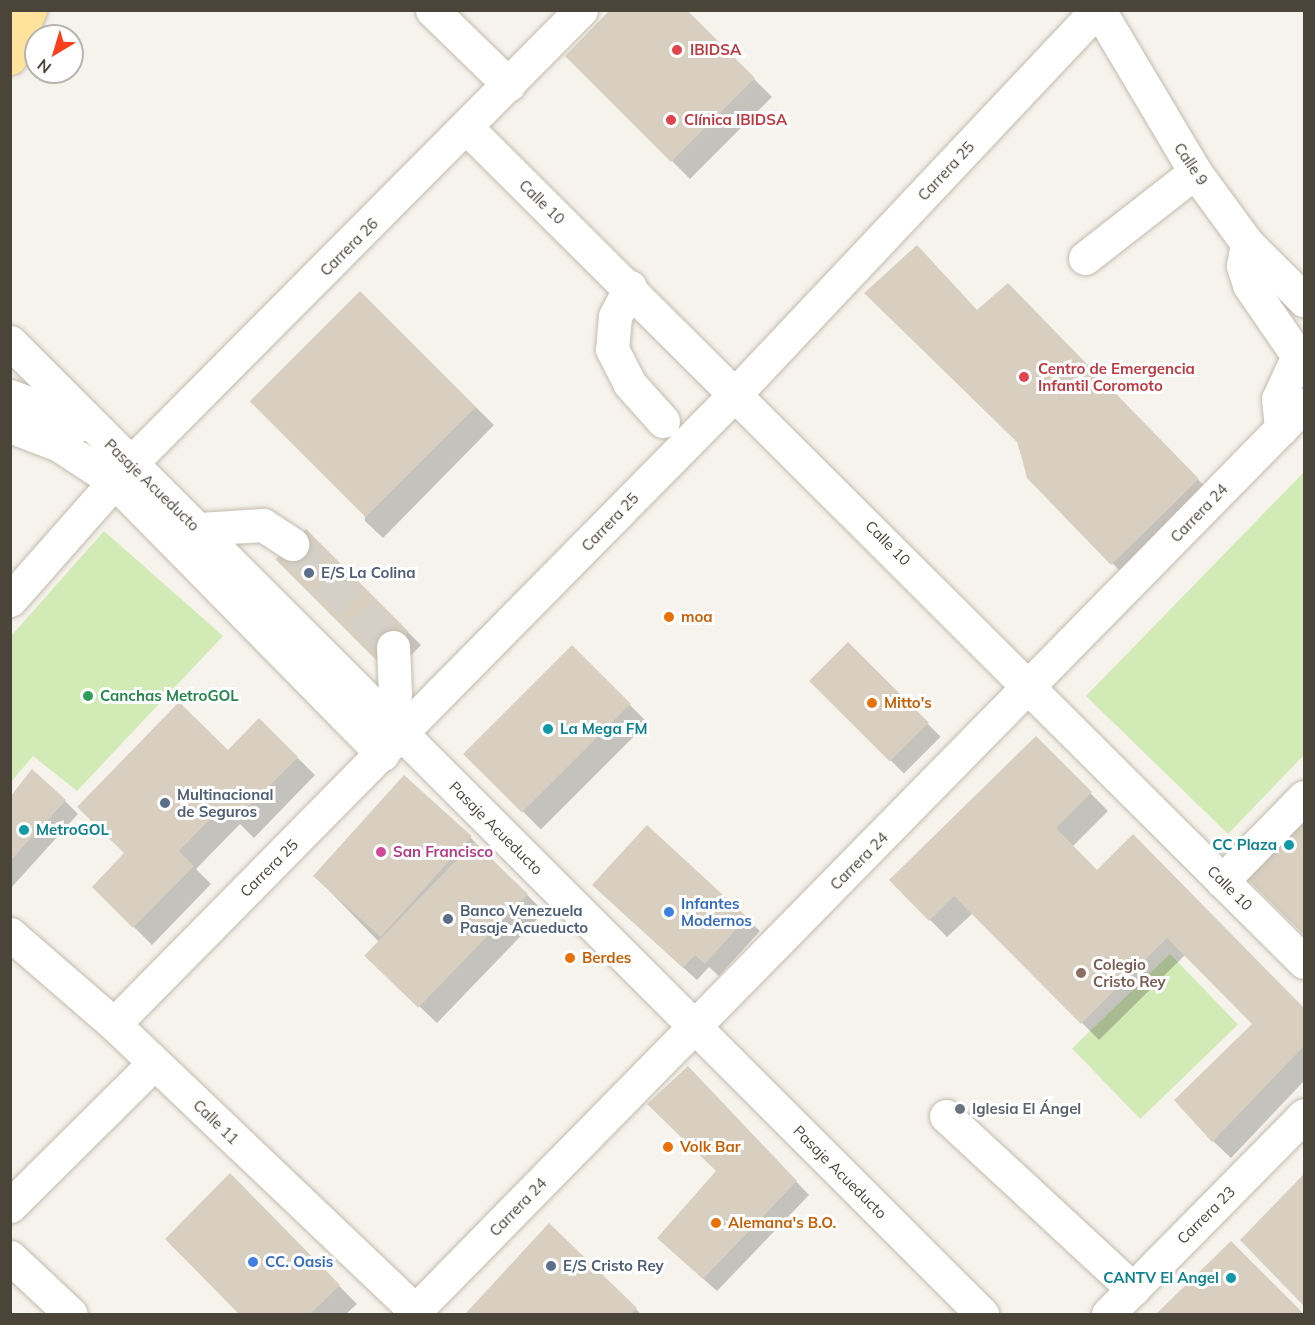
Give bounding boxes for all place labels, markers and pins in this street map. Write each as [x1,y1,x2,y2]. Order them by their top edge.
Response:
marker: IBIDSA [668,41,686,59]
place label: IBIDSA [690,41,741,59]
marker: Clínica IBIDSA [662,111,680,129]
place label: Clínica IBIDSA [684,111,787,129]
place label: Centro de Emergencia Infantil Coromoto [1038,359,1195,394]
marker: Centro de Emergencia Infantil Coromoto [1015,368,1033,386]
place label: E/S La Colina [321,564,416,582]
marker: E/S La Colina [302,566,316,580]
place label: moa [681,608,713,626]
marker: moa [662,610,676,624]
place label: Canchas MetroGOL [100,687,239,705]
marker: Canchas MetroGOL [81,689,95,703]
place label: Mitto's [884,694,932,712]
marker: Mitto's [865,696,879,710]
place label: La Mega FM [560,720,647,738]
marker: La Mega FM [541,722,555,736]
place label: Multinacional de Seguros [177,785,273,820]
marker: Multinacional de Seguros [158,796,172,810]
place label: MetroGOL [36,821,109,839]
marker: MetroGOL [17,823,31,837]
place label: CC Plaza [1212,836,1277,854]
marker: CC Plaza [1282,838,1296,852]
place label: San Francisco [393,843,493,861]
marker: San Francisco [374,845,388,859]
place label: Infantes Modernos [681,894,752,929]
place label: Banco Venezuela Pasaje Acueducto [460,901,588,936]
marker: Infantes Modernos [662,905,676,919]
marker: Banco Venezuela Pasaje Acueducto [441,912,455,926]
place label: Berdes [582,949,631,967]
marker: Berdes [563,951,577,965]
place label: Colegio Cristo Rey [1093,955,1166,990]
marker: Colegio Cristo Rey [1074,966,1088,980]
place label: Iglesia El Ángel [972,1100,1081,1118]
marker: Iglesia El Ángel [953,1102,967,1116]
place label: Volk Bar [680,1138,741,1156]
marker: Volk Bar [661,1140,675,1154]
place label: Alemana's B.O. [728,1214,836,1232]
marker: Alemana's B.O. [709,1216,723,1230]
place label: CC. Oasis [265,1253,333,1271]
marker: CC. Oasis [246,1255,260,1269]
place label: E/S Cristo Rey [563,1257,664,1275]
marker: E/S Cristo Rey [544,1259,558,1273]
place label: CANTV El Angel [1103,1269,1219,1287]
marker: CANTV El Angel [1224,1271,1238,1285]

